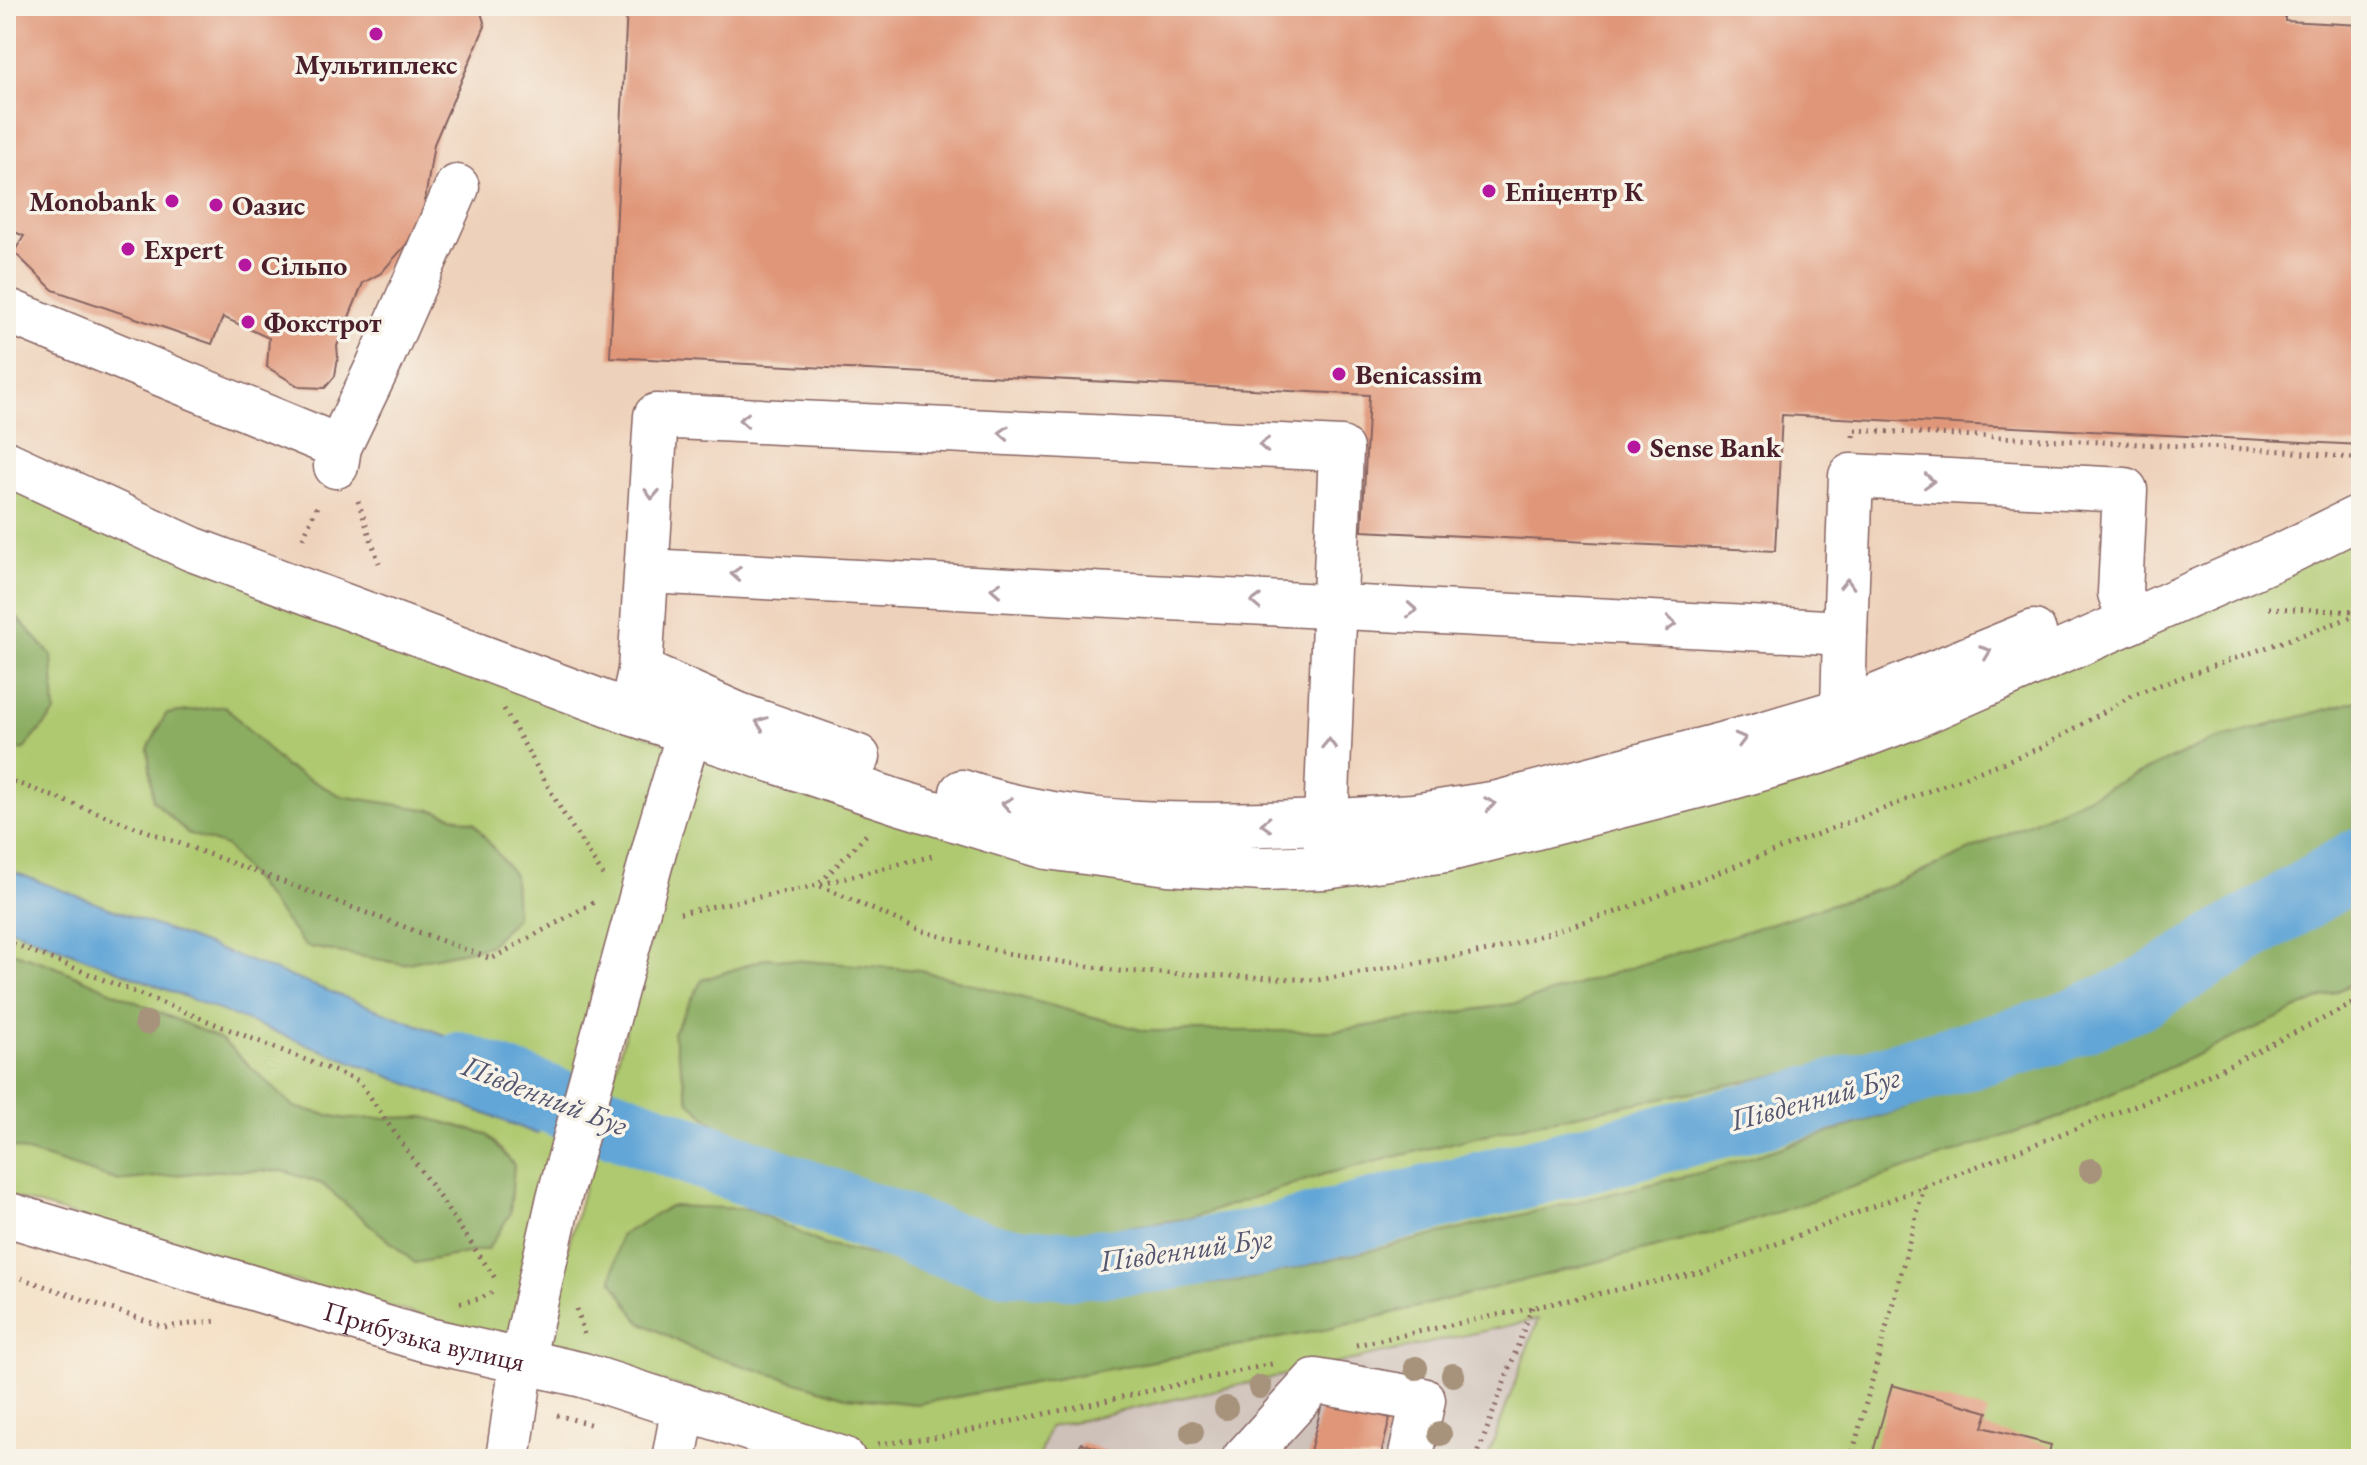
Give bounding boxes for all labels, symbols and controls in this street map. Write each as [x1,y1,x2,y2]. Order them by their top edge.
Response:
marker: Мультиплекс [367,25,385,43]
place label: Мультиплекс [295,46,457,82]
place label: Епіцентр К [1505,173,1645,209]
marker: Епіцентр К [1480,182,1498,200]
place label: Monobank [29,183,157,219]
place label: Оазис [232,187,305,223]
marker: Monobank [163,192,181,210]
marker: Оазис [207,196,225,214]
place label: Expert [144,231,224,267]
marker: Expert [119,240,137,258]
place label: Сільпо [261,247,347,283]
marker: Сільпо [236,256,254,274]
place label: Фокстрот [264,304,382,340]
marker: Фокстрот [239,313,257,331]
place label: Benicassim [1355,356,1483,392]
marker: Benicassim [1330,365,1348,383]
one-way arrow [737,412,750,429]
one-way arrow [997,424,1010,441]
place label: Sense Bank [1650,429,1782,465]
one-way arrow [1257,437,1270,454]
marker: Sense Bank [1625,438,1643,456]
one-way arrow [1923,472,1936,489]
one-way arrow [643,488,660,501]
one-way arrow [729,566,742,583]
one-way arrow [1839,577,1856,590]
one-way arrow [989,580,1002,597]
one-way arrow [1249,594,1262,611]
one-way arrow [1406,601,1418,618]
one-way arrow [1665,615,1678,632]
one-way arrow [1978,645,1992,662]
one-way arrow [755,716,769,733]
one-way arrow [1734,732,1748,749]
one-way arrow [1320,737,1337,750]
one-way arrow [1001,797,1014,814]
one-way arrow [1483,797,1497,814]
one-way arrow [1259,815,1272,832]
water label: Південний Буг [456,1045,633,1144]
water label: Південний Буг [1725,1057,1904,1140]
water label: Південний Буг [1096,1218,1275,1281]
street label: Прибузька вулиця [320,1292,528,1379]

